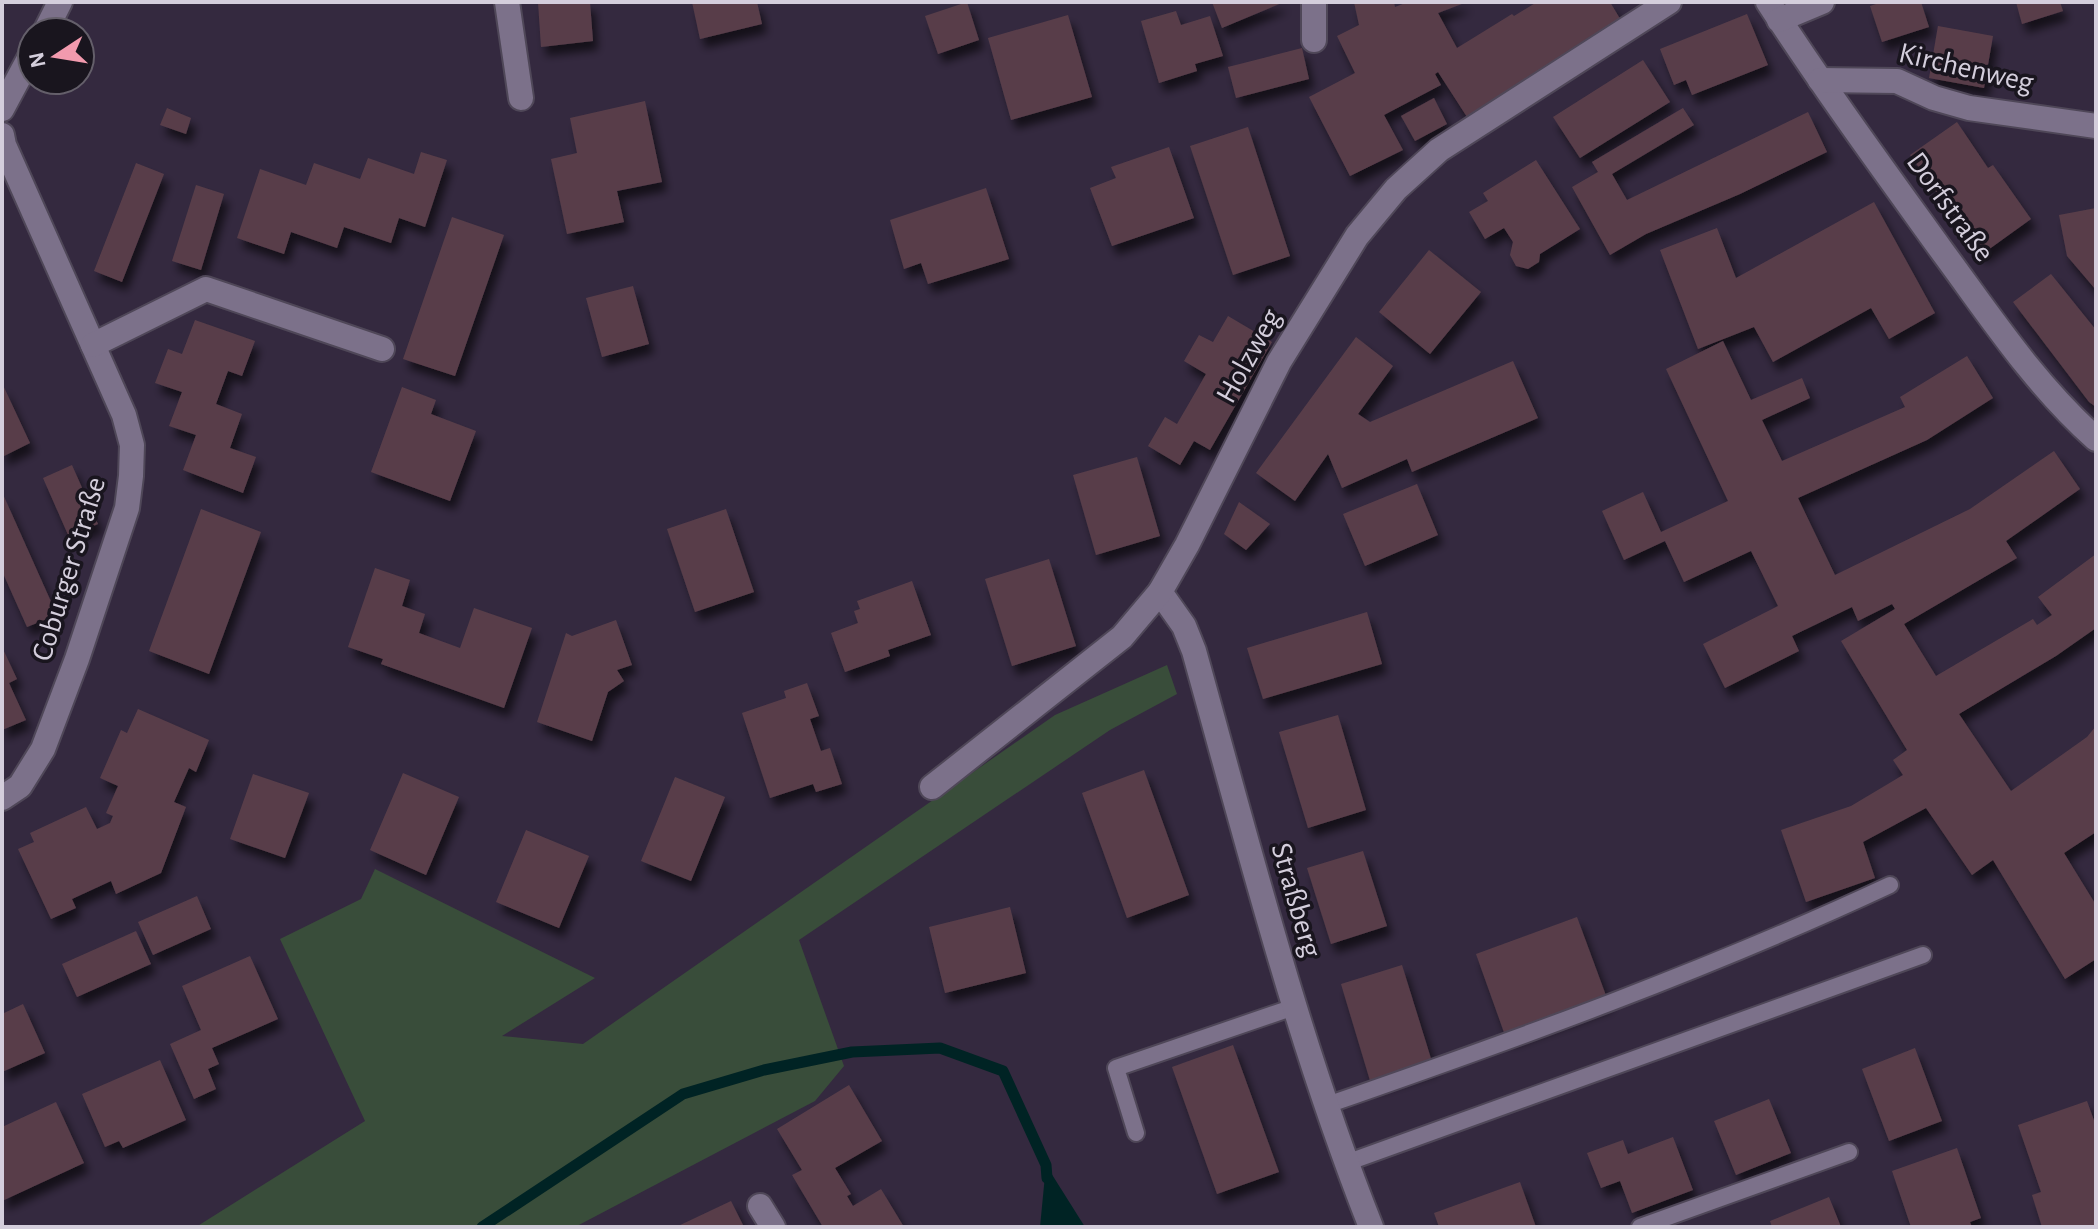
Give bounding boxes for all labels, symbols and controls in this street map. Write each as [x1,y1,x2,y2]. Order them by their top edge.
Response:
north arrow [16,16,96,96]
street label: Kirchenweg [1896,38,2037,98]
text: N [25,50,50,70]
street label: Dorfstraße [1901,147,1999,267]
street label: Holzweg [1211,304,1287,408]
street label: Coburger Straße [27,474,111,664]
street label: Straßberg [1265,840,1327,961]

